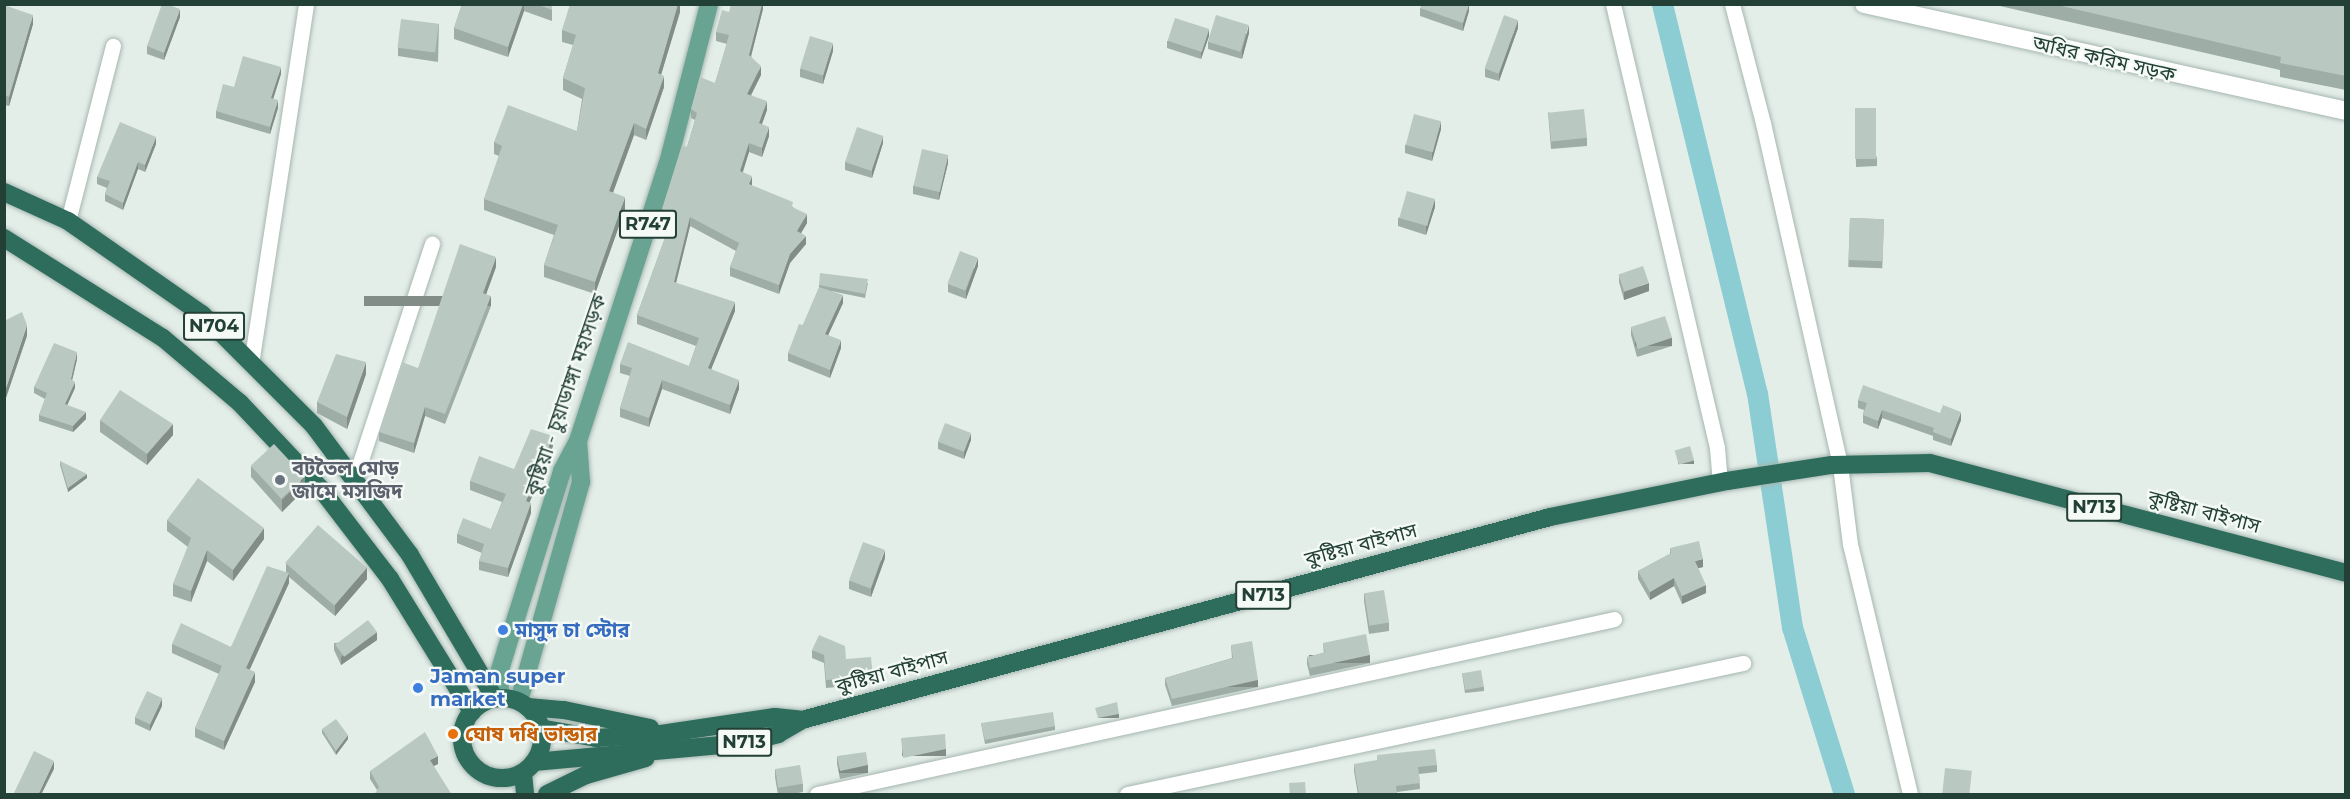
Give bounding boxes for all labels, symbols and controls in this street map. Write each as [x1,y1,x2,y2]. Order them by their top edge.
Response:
street label: অধির করিম সড়ক [2030,31,2178,87]
road number: R747 [618,209,678,239]
street label: কুষ্টিয়া - চুয়াডাঙ্গা মহাসড়ক [520,291,612,499]
road number: N704 [182,311,246,341]
place label: বটতৈল মোড় জামে মসজিদ [292,456,402,503]
marker: বটতৈল মোড় জামে মসজিদ [273,473,287,487]
street label: কুষ্টিয়া বাইপাস [2145,486,2263,538]
road number: N713 [2066,492,2122,522]
street label: কুষ্টিয়া বাইপাস [1302,519,1420,571]
road number: N713 [1234,580,1292,610]
place label: মাসুদ চা স্টোর [515,618,630,642]
marker: মাসুদ চা স্টোর [496,623,510,637]
street label: কুষ্টিয়া বাইপাস [833,646,951,698]
place label: Jaman super market [430,664,565,711]
marker: Jaman super market [411,681,425,695]
place label: ঘোষ দধি ভান্ডার [465,722,597,746]
marker: ঘোষ দধি ভান্ডার [446,727,460,741]
road number: N713 [716,727,772,757]

